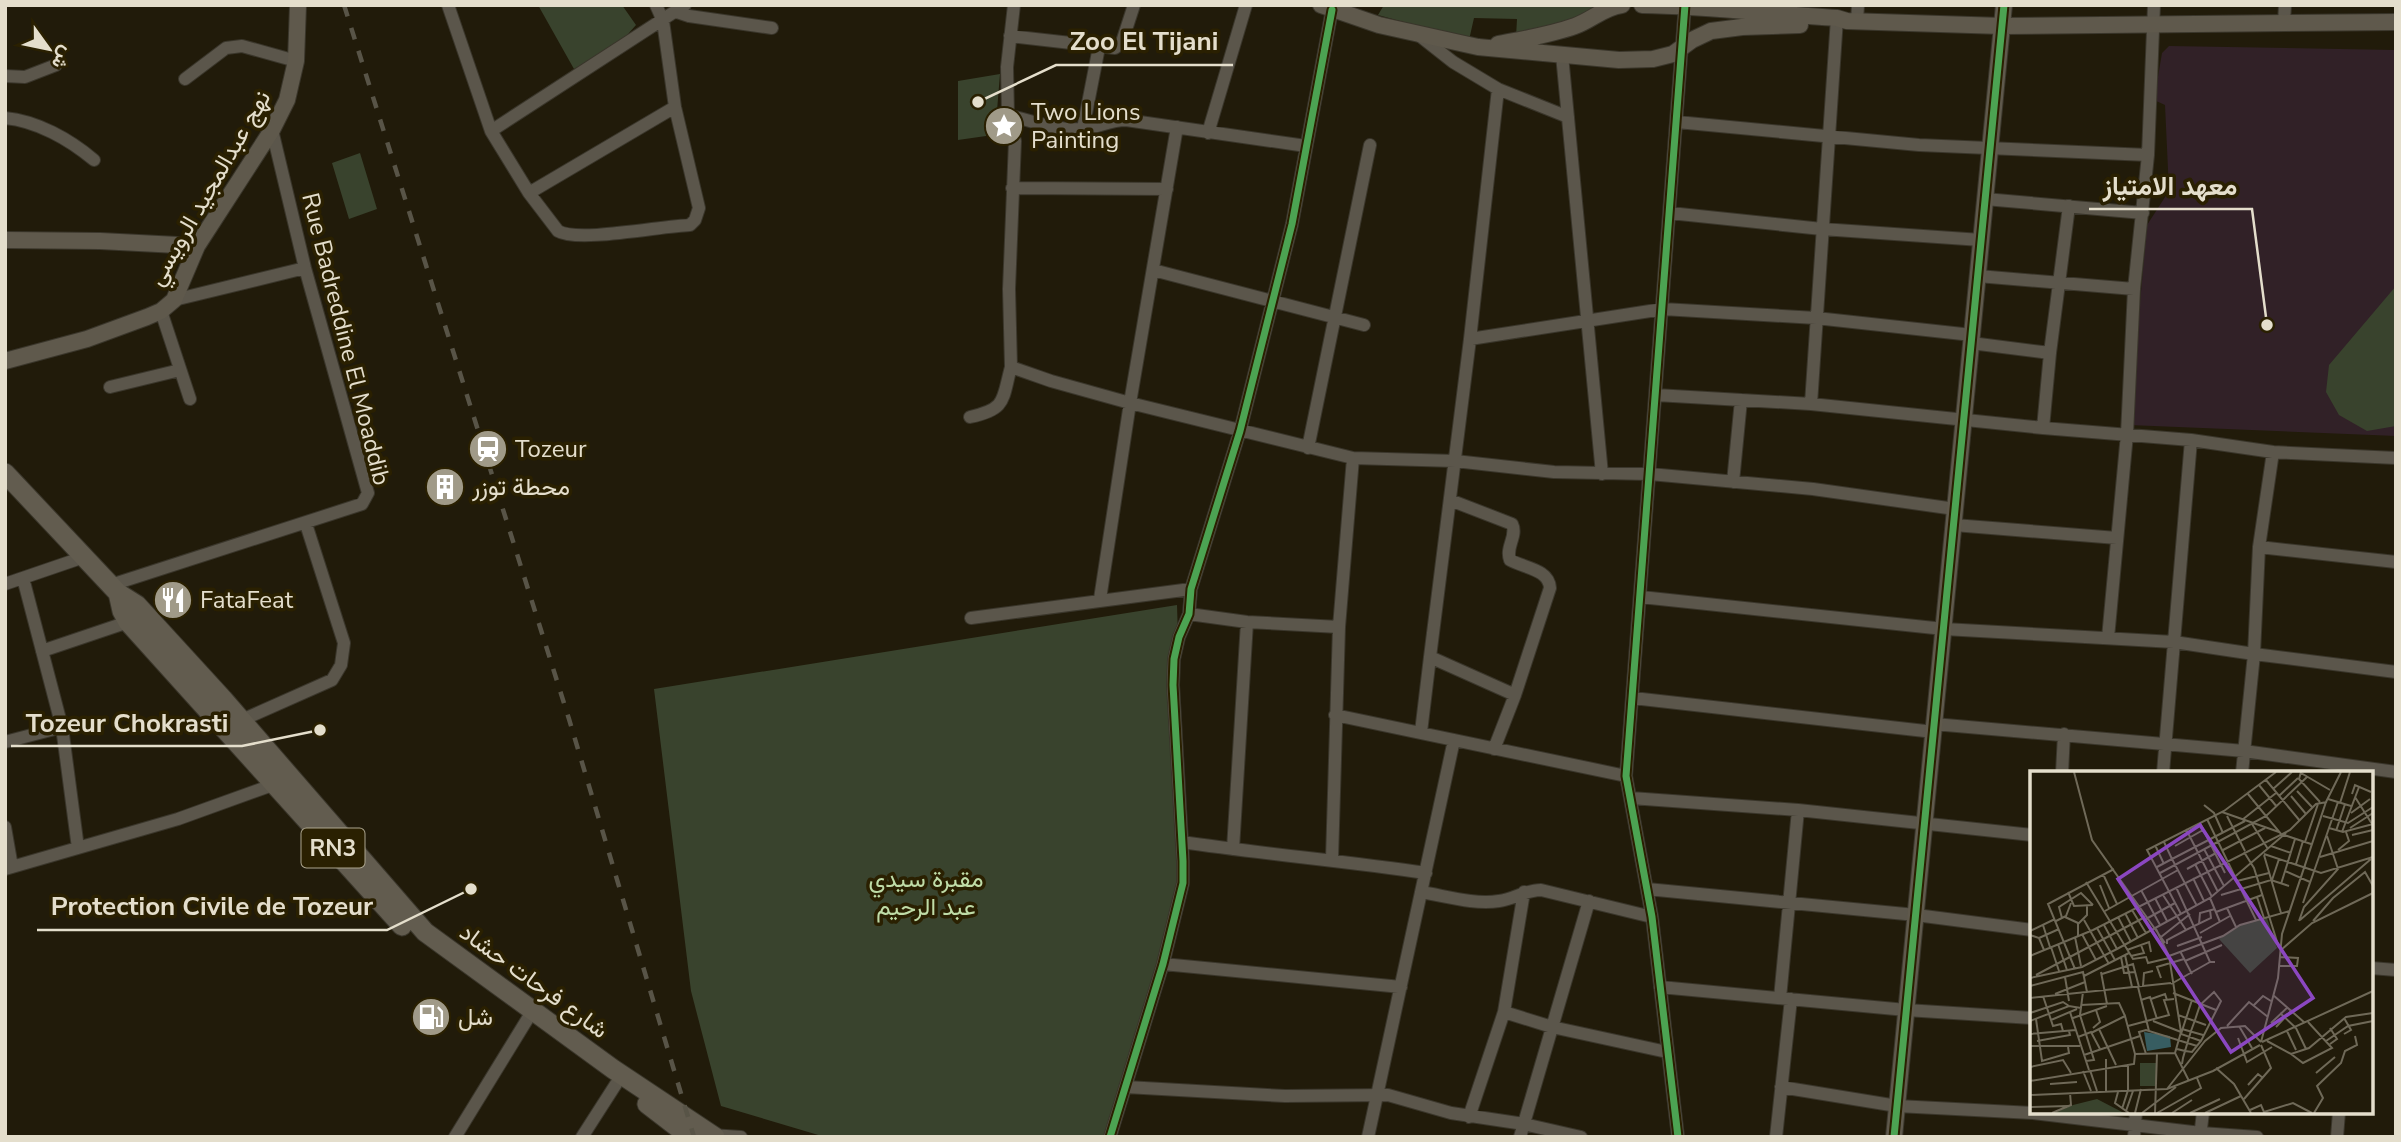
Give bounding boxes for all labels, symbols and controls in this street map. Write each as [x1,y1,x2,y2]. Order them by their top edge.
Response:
north arrow [14,14,84,84]
callout: Zoo El Tijani [1056,18,1233,65]
text: Zoo El Tijani [1070,24,1218,59]
text: ش [45,41,80,75]
street label: نهج عبدالمجيد الرويسي [140,84,281,293]
place label: Two Lions Painting [1031,96,1141,156]
place icon: Two Lions Painting [983,105,1025,147]
callout: معهد الامتياز [2089,162,2252,209]
text: معهد الامتياز [2102,169,2237,204]
street label: Rue Badreddine El Moaddib [294,190,398,488]
station icon: Tozeur [467,428,509,470]
place label: Tozeur [515,433,587,465]
building icon: محطة توزر [424,466,466,508]
place label: محطة توزر [471,471,570,503]
restaurant icon: FataFeat [152,579,194,621]
place label: FataFeat [200,584,294,616]
callout: Tozeur Chokrasti [11,699,242,746]
text: Tozeur Chokrasti [26,706,228,741]
inset map [2030,771,2373,1114]
road number: RN3 [302,828,364,868]
park label: مقبرة سيدي عبد الرحيم [868,863,984,923]
callout: Protection Civile de Tozeur [37,883,387,930]
text: Protection Civile de Tozeur [51,889,374,924]
street label: شارع فرحات حشاد [453,916,615,1046]
fuel station icon: شل [410,996,452,1038]
place label: شل [458,1001,493,1033]

